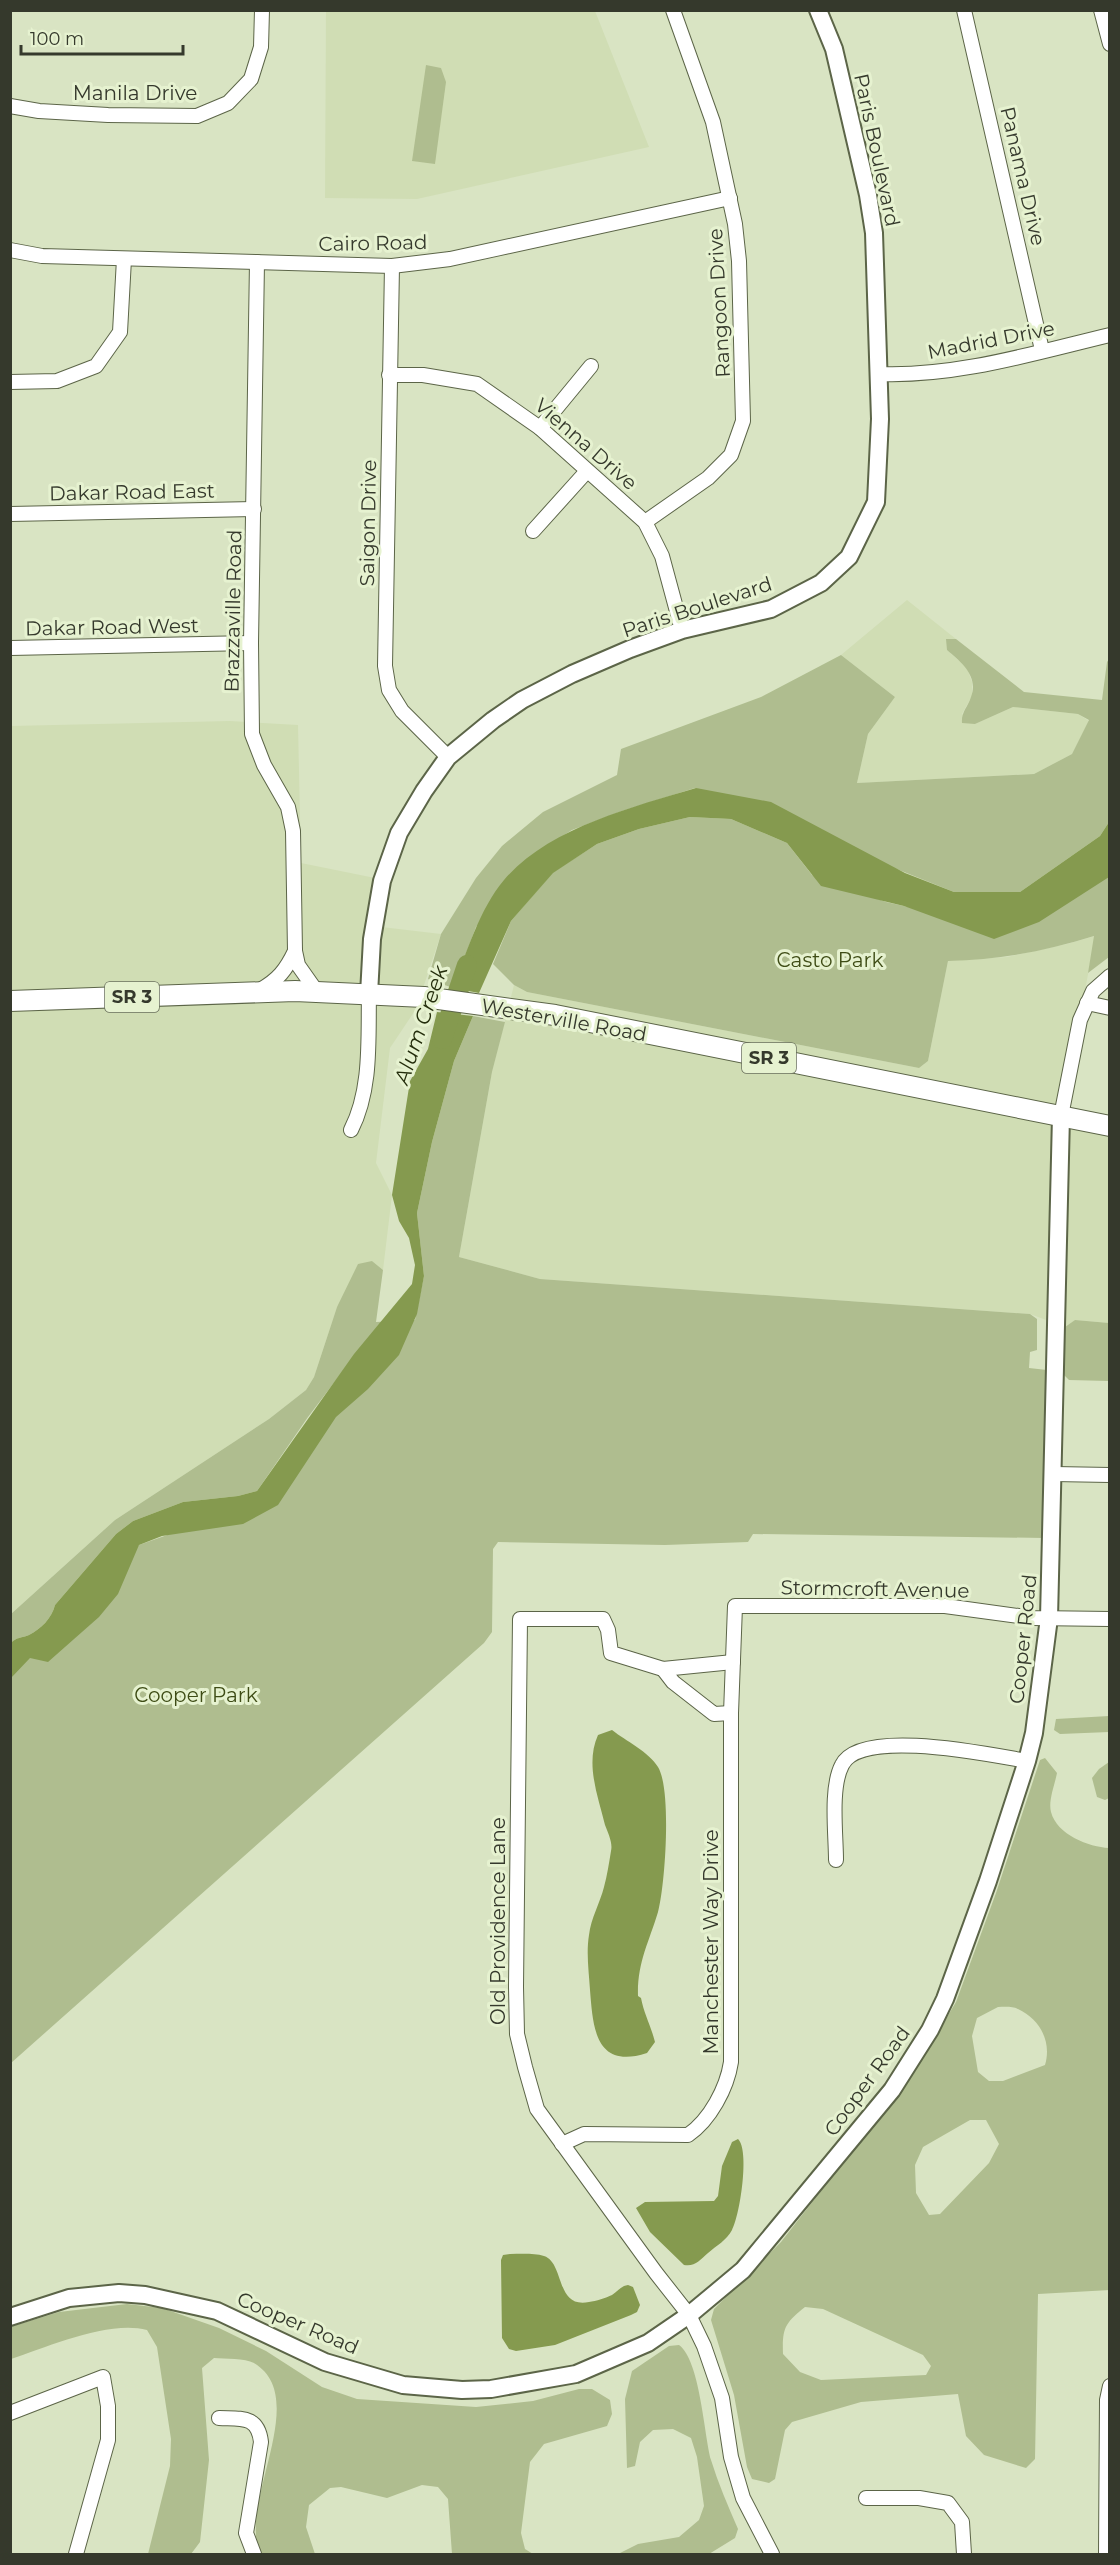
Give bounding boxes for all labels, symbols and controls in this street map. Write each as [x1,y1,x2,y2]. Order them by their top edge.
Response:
scale bar [21,18,183,56]
text: 100 m [30,28,84,50]
street label: Paris Boulevard [849,71,905,229]
street label: Manila Drive [73,81,197,105]
street label: Panama Drive [995,104,1051,248]
street label: Rangoon Drive [703,228,735,378]
street label: Cairo Road [318,230,428,256]
street label: Madrid Drive [925,316,1057,364]
street label: Vienna Drive [530,393,642,495]
street label: Saigon Drive [355,459,381,587]
street label: Dakar Road East [49,479,215,505]
street label: Brazzaville Road [220,529,246,693]
street label: Paris Boulevard [619,571,775,643]
street label: Dakar Road West [25,613,199,641]
park label: Casto Park [777,948,883,972]
water label: Alum Creek [388,961,453,1089]
road number: SR 3 [105,982,159,1012]
street label: Westerville Road [479,994,649,1046]
road number: SR 3 [742,1043,796,1073]
street label: Cooper Road [1004,1573,1042,1705]
street label: Stormcroft Avenue [780,1575,970,1603]
park label: Cooper Park [134,1683,258,1707]
street label: Old Providence Lane [486,1817,510,2025]
street label: Manchester Way Drive [699,1830,723,2054]
street label: Cooper Road [819,2021,915,2141]
street label: Cooper Road [233,2287,363,2359]

